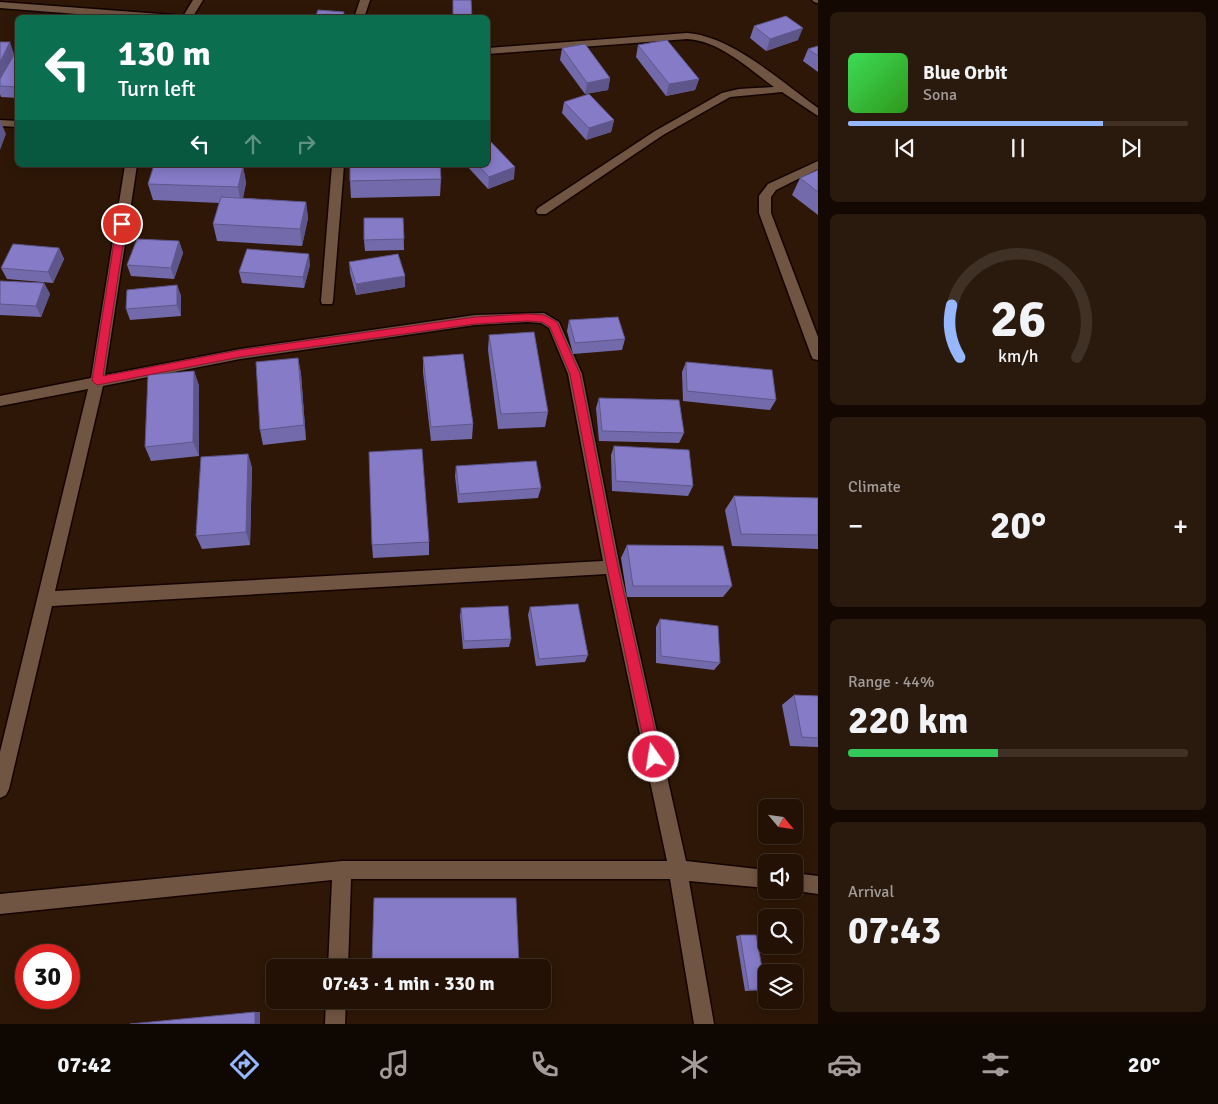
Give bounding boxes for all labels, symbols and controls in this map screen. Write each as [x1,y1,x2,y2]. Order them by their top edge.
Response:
text: 130 m [118,32,211,75]
icon: left [35,35,100,100]
text: Blue Orbit [923,61,1007,85]
text: Turn left [118,75,196,102]
text: Sona [923,85,957,105]
icon: left [186,130,214,158]
icon: ahead [239,130,267,158]
icon: right [292,130,320,158]
icon: previous [891,134,919,162]
icon: pause [1004,134,1032,162]
icon: next [1117,134,1145,162]
pin [101,203,143,245]
icon: arrive [108,210,136,238]
text: 26 [990,287,1046,351]
text: km/h [998,345,1038,367]
text: Climate [848,477,901,497]
text: 20° [990,502,1046,549]
text: − [848,509,863,543]
text: + [1173,509,1188,543]
text: Range · 44% [848,672,934,692]
text: 220 km [848,697,969,744]
position arrow [627,730,679,782]
north arrow [758,799,802,844]
map controls [758,799,803,1009]
button: sound [758,854,803,899]
text: Arrival [848,882,894,902]
text: 07:43 [848,907,941,954]
button: search [758,909,803,954]
speed limit sign: 30 [15,944,80,1009]
button: layers [758,964,803,1009]
text: 07:43 · 1 min · 330 m [322,972,495,996]
icon: directions [227,1047,262,1082]
icon: music [377,1047,412,1082]
icon: phone [527,1047,562,1082]
icon: climate [677,1047,712,1082]
icon: car [827,1047,862,1082]
icon: filters [978,1047,1013,1082]
text: 07:42 [58,1051,112,1078]
text: 20° [1128,1051,1160,1078]

